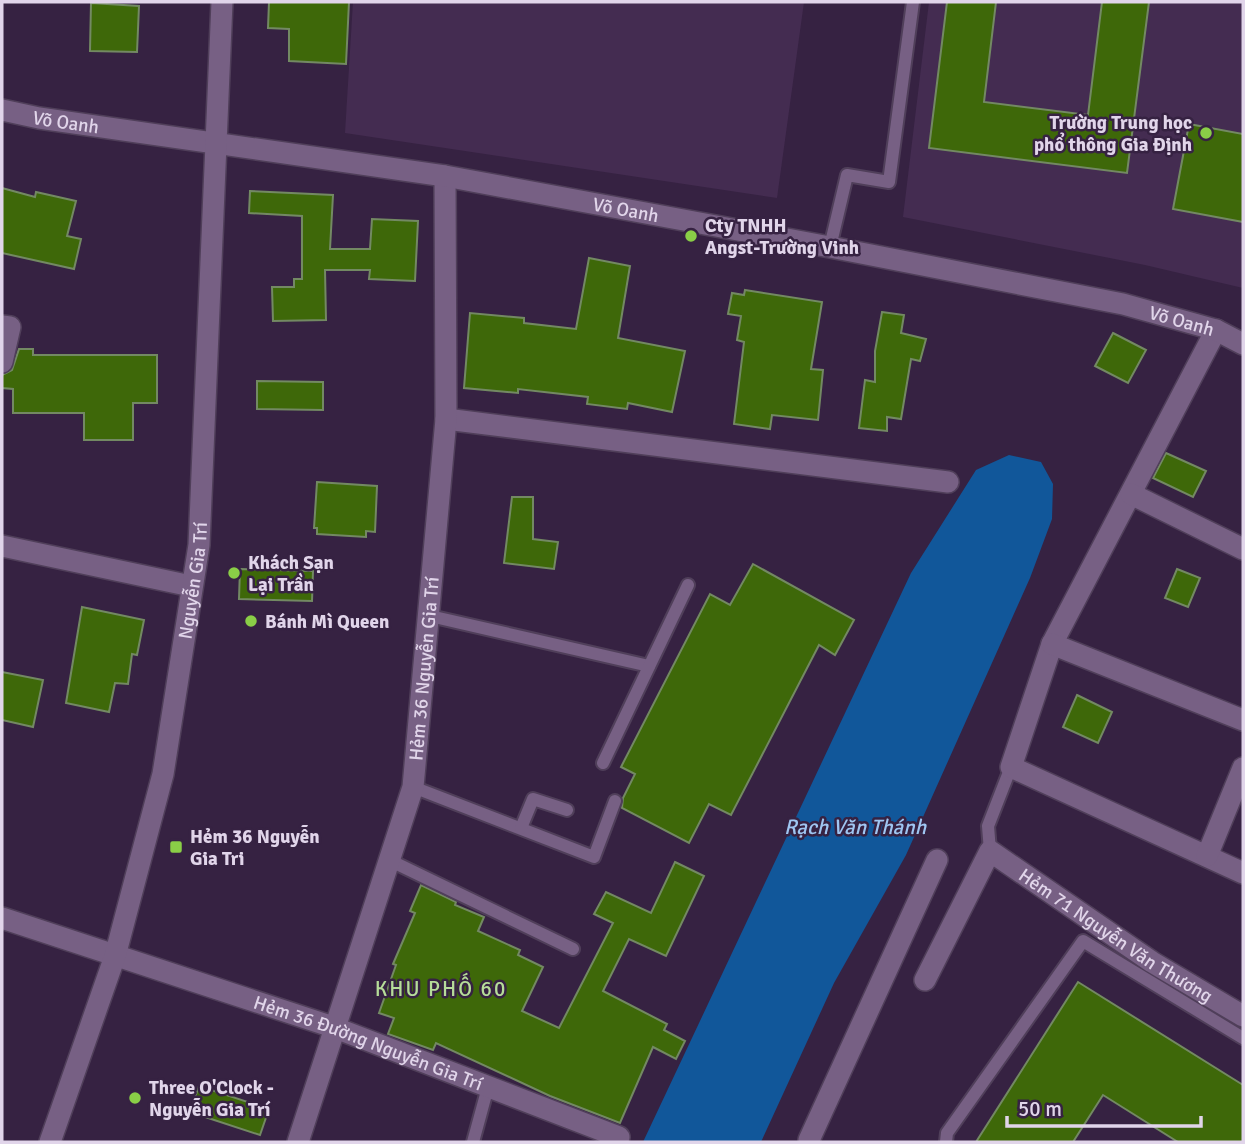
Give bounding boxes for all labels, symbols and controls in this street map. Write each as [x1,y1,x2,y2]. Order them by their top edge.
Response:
street label: Võ Oanh [30,106,101,139]
place label: Trường Trung học phổ thông Gia Định [1034,111,1192,157]
marker: Trường Trung học phổ thông Gia Định [1198,125,1214,141]
street label: Võ Oanh [591,192,661,228]
place label: Cty TNHH Angst-Trường Vinh [705,214,859,260]
marker: Cty TNHH Angst-Trường Vinh [683,228,699,244]
street label: Võ Oanh [1146,301,1217,342]
street label: Nguyễn Gia Trí [173,521,213,641]
place label: Khách Sạn Lại Trần [248,551,334,597]
marker: Khách Sạn Lại Trần [226,565,242,581]
street label: Hẻm 36 Nguyễn Gia Trí [404,575,445,762]
place label: Bánh Mì Queen [265,610,389,634]
marker: Bánh Mì Queen [243,613,259,629]
water label: Rạch Văn Thánh [784,814,927,840]
place label: Hẻm 36 Nguyễn Gia Tri [190,824,320,871]
marker: Hẻm 36 Nguyễn Gia Tri [168,839,184,855]
street label: Hẻm 71 Nguyễn Văn Thương [1014,863,1217,1008]
district label: KHU PHỐ 60 [375,972,507,1002]
street label: Hẻm 36 Đường Nguyễn Gia Trí [250,991,487,1097]
place label: Three O'Clock - Nguyễn Gia Trí [149,1076,274,1122]
scale bar [1007,1084,1201,1128]
marker: Three O'Clock - Nguyễn Gia Trí [127,1090,143,1106]
text: 50 m [1018,1096,1062,1122]

